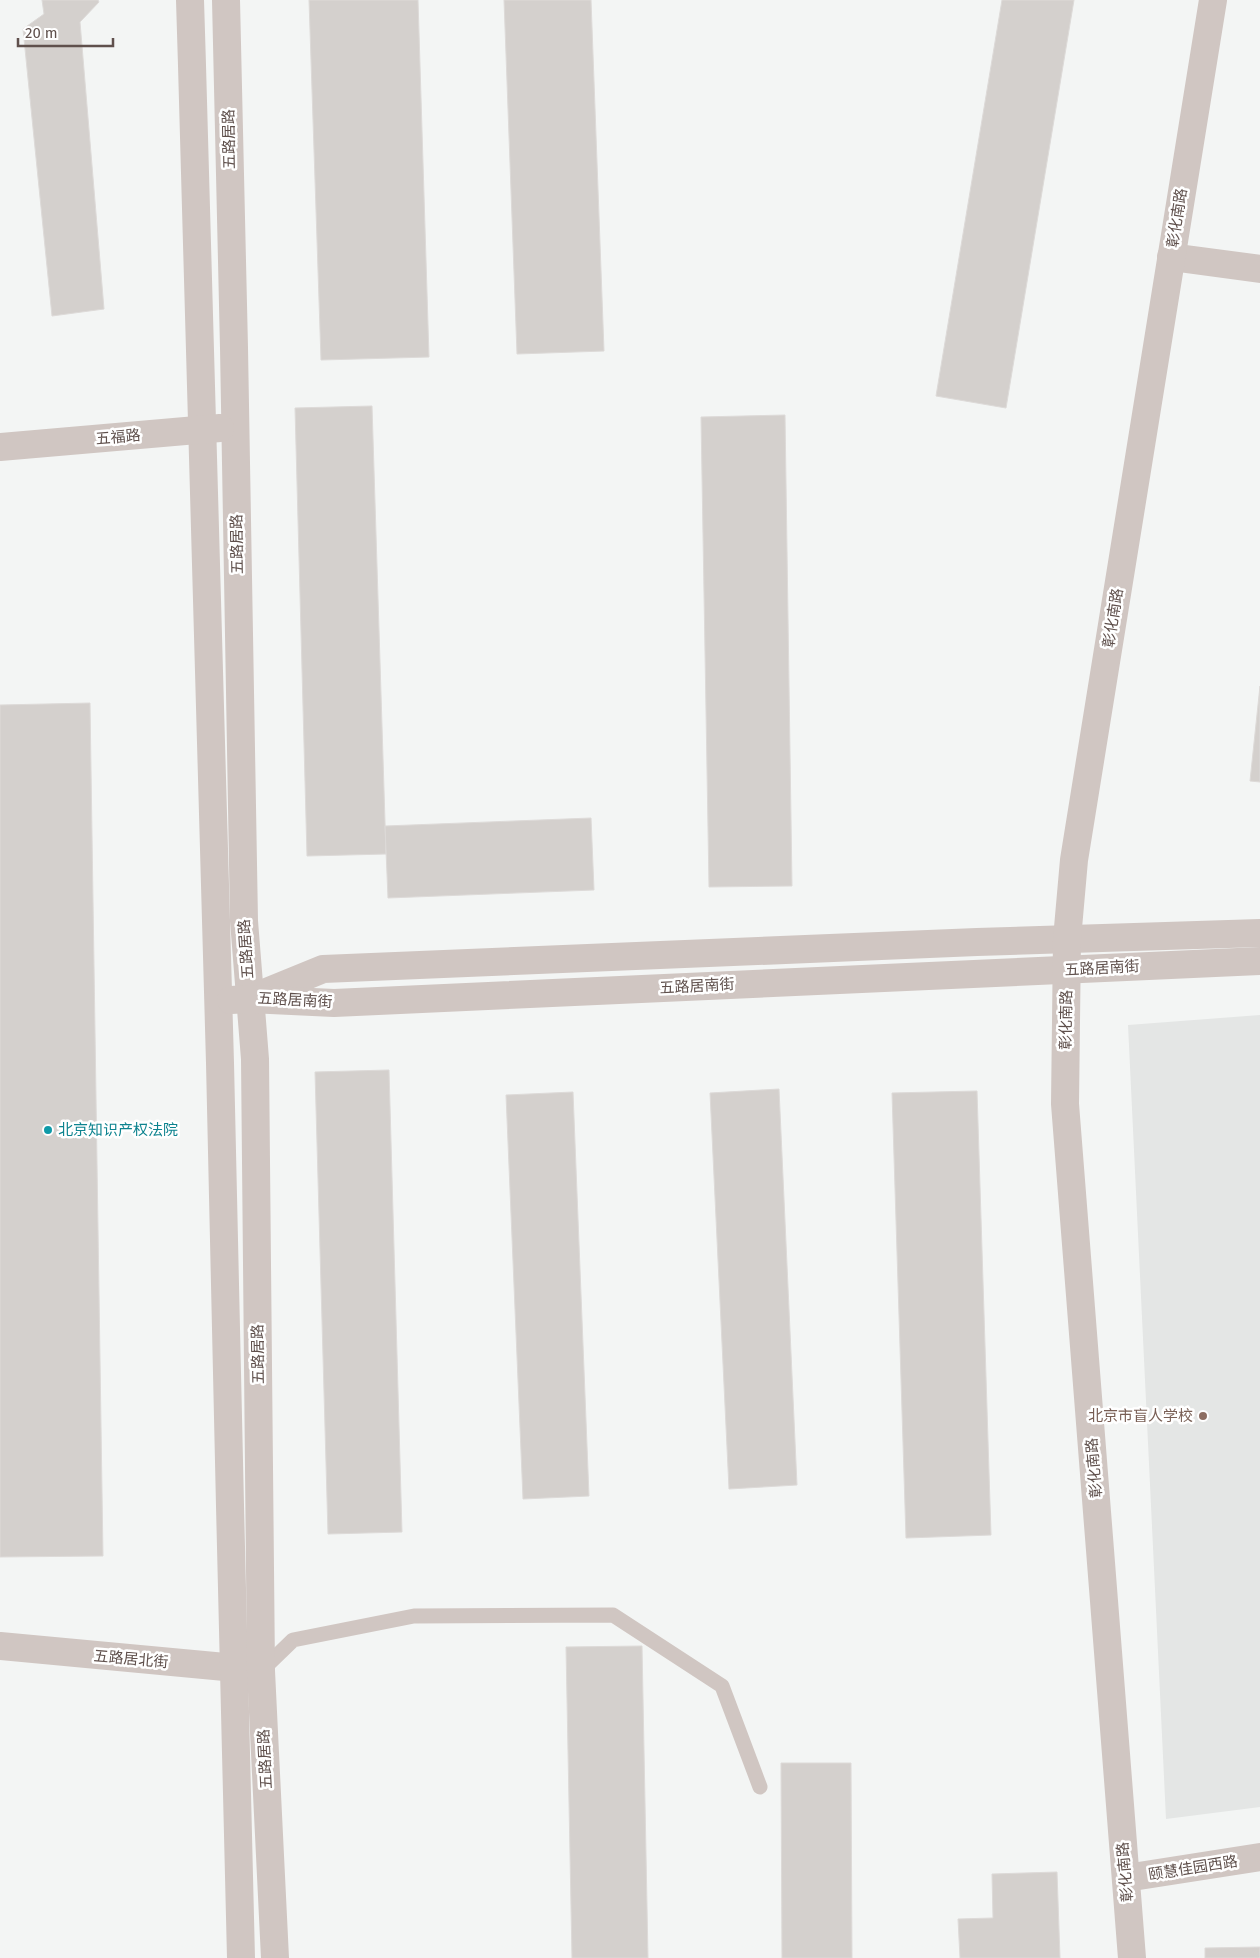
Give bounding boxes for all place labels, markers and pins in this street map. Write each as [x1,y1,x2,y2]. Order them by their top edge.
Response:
place label: 北京知识产权法院 [58,1121,178,1139]
marker: 北京知识产权法院 [42,1124,54,1136]
place label: 北京市盲人学校 [1088,1407,1193,1425]
marker: 北京市盲人学校 [1197,1410,1209,1422]

